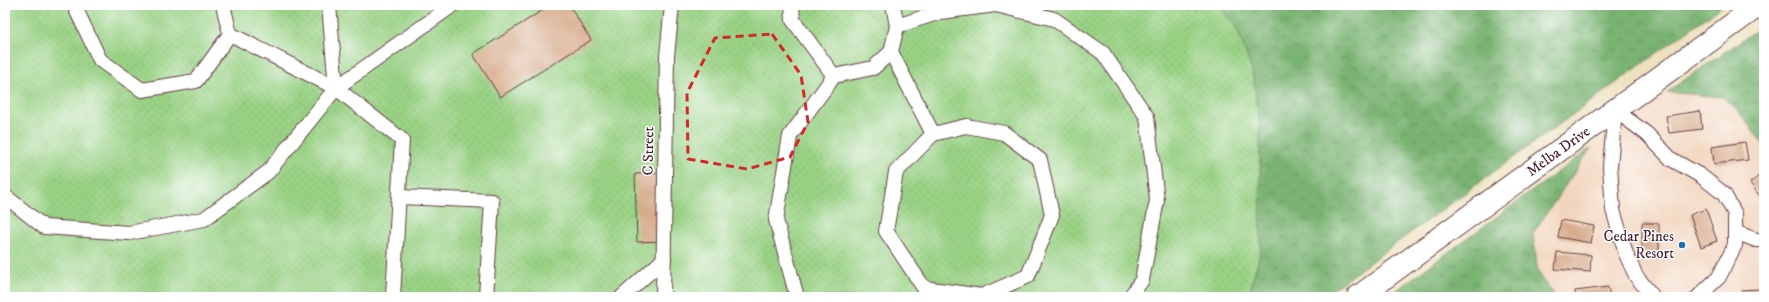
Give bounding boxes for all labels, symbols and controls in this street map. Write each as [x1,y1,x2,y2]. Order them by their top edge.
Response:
street label: Melba Drive [1523,122,1594,181]
street label: C Street [639,126,658,176]
place label: Cedar Pines Resort [1604,227,1674,263]
marker: Cedar Pines Resort [1677,240,1687,250]

